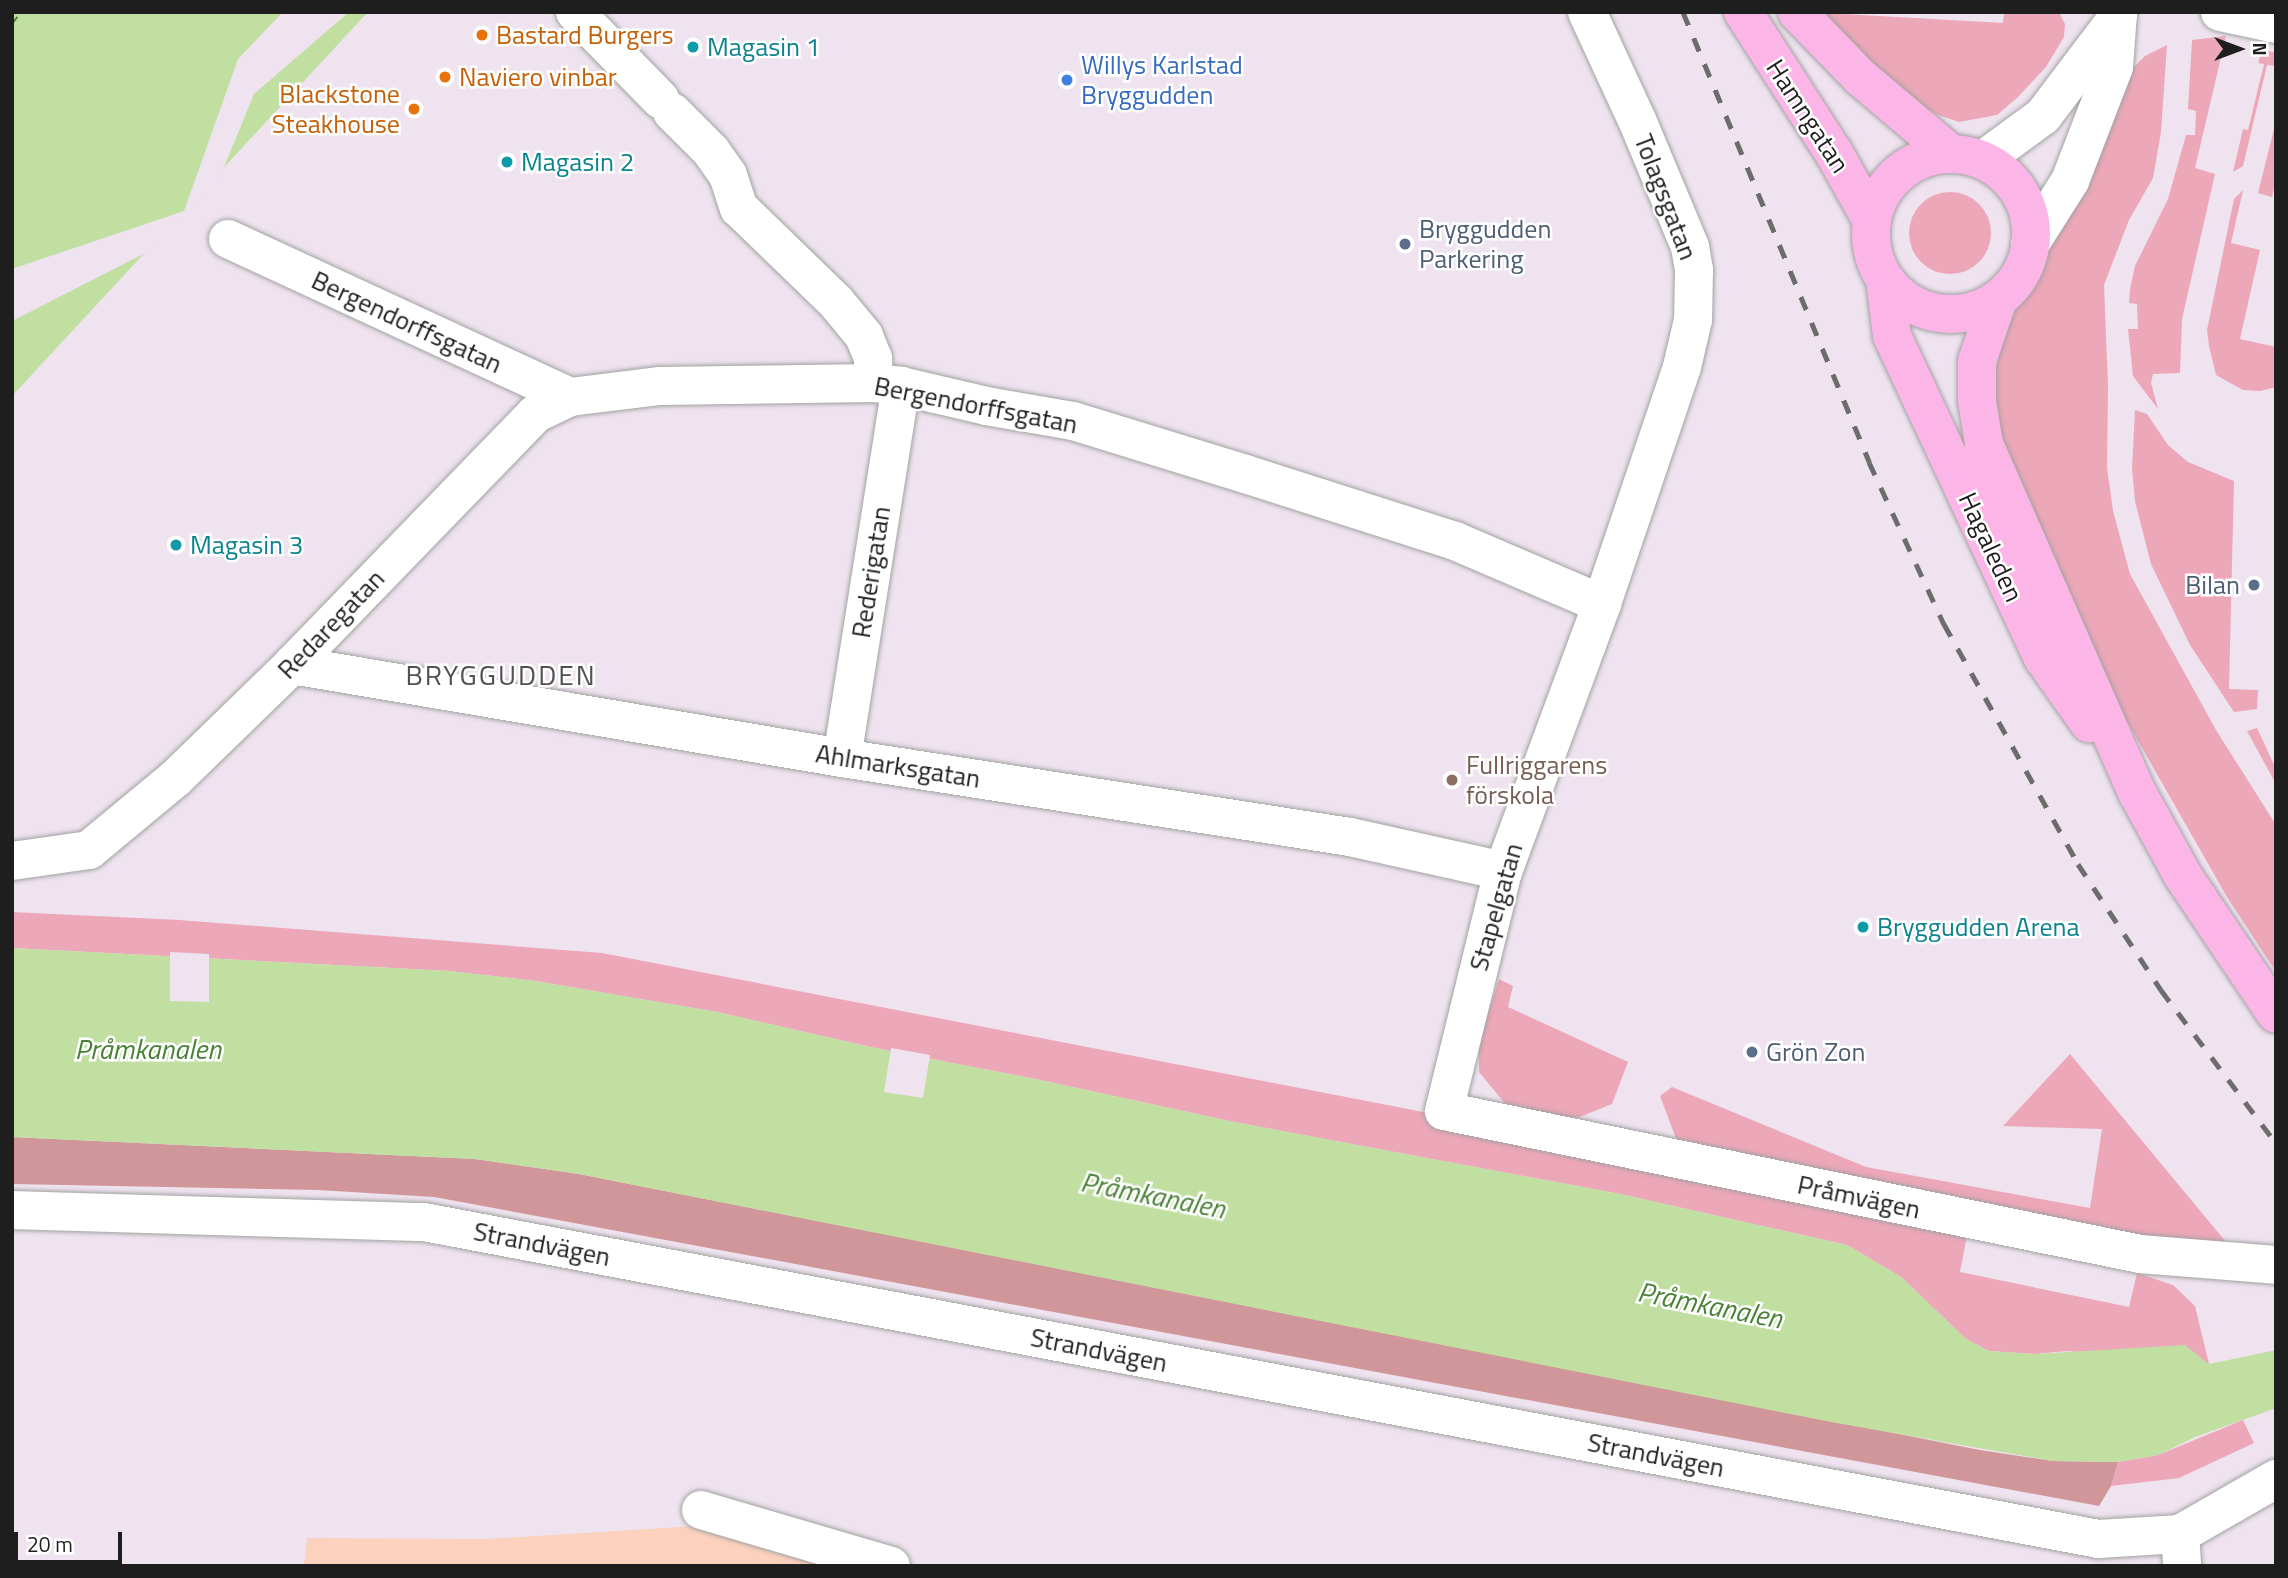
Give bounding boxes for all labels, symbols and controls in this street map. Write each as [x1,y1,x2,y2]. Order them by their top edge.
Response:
north arrow [2204,14,2274,84]
place label: Bastard Burgers [496,19,674,51]
marker: Bastard Burgers [474,27,490,43]
place label: Magasin 1 [707,31,820,63]
marker: Magasin 1 [685,39,701,55]
text: N [2246,42,2275,56]
place label: Willys Karlstad Bryggudden [1081,49,1243,110]
street label: Hamngatan [1760,54,1856,178]
place label: Naviero vinbar [459,61,617,93]
marker: Naviero vinbar [437,69,453,85]
marker: Willys Karlstad Bryggudden [1059,72,1075,88]
place label: Blackstone Steakhouse [272,78,400,140]
marker: Blackstone Steakhouse [406,101,422,117]
street label: Tolagsgatan [1628,130,1704,264]
place label: Magasin 2 [521,146,634,178]
marker: Magasin 2 [499,154,515,170]
place label: Bryggudden Parkering [1419,213,1551,274]
marker: Bryggudden Parkering [1397,236,1413,252]
street label: Bergendorffsgatan [307,264,507,380]
street label: Bergendorffsgatan [872,370,1080,440]
street label: Hagaleden [1952,487,2030,607]
street label: Rederigatan [845,504,897,640]
place label: Magasin 3 [190,529,303,561]
marker: Magasin 3 [168,537,184,553]
street label: Redaregatan [271,563,391,685]
place label: Bilan [2185,569,2240,601]
marker: Bilan [2246,577,2262,593]
district label: BRYGGUDDEN [407,658,595,692]
street label: Ahlmarksgatan [814,738,982,794]
place label: Fullriggarens förskola [1466,749,1607,810]
marker: Fullriggarens förskola [1444,772,1460,788]
street label: Stapelgatan [1463,840,1529,974]
place label: Bryggudden Arena [1877,911,2080,943]
marker: Bryggudden Arena [1855,919,1871,935]
water label: Pråmkanalen [75,1032,221,1066]
place label: Grön Zon [1766,1036,1866,1068]
marker: Grön Zon [1744,1044,1760,1060]
water label: Pråmkanalen [1078,1165,1228,1225]
street label: Pråmvägen [1795,1169,1923,1225]
street label: Strandvägen [471,1215,613,1273]
water label: Pråmkanalen [1635,1275,1785,1335]
street label: Strandvägen [1028,1321,1170,1379]
street label: Strandvägen [1585,1426,1727,1484]
scale bar [18,1518,126,1562]
text: 20 m [27,1528,73,1560]

